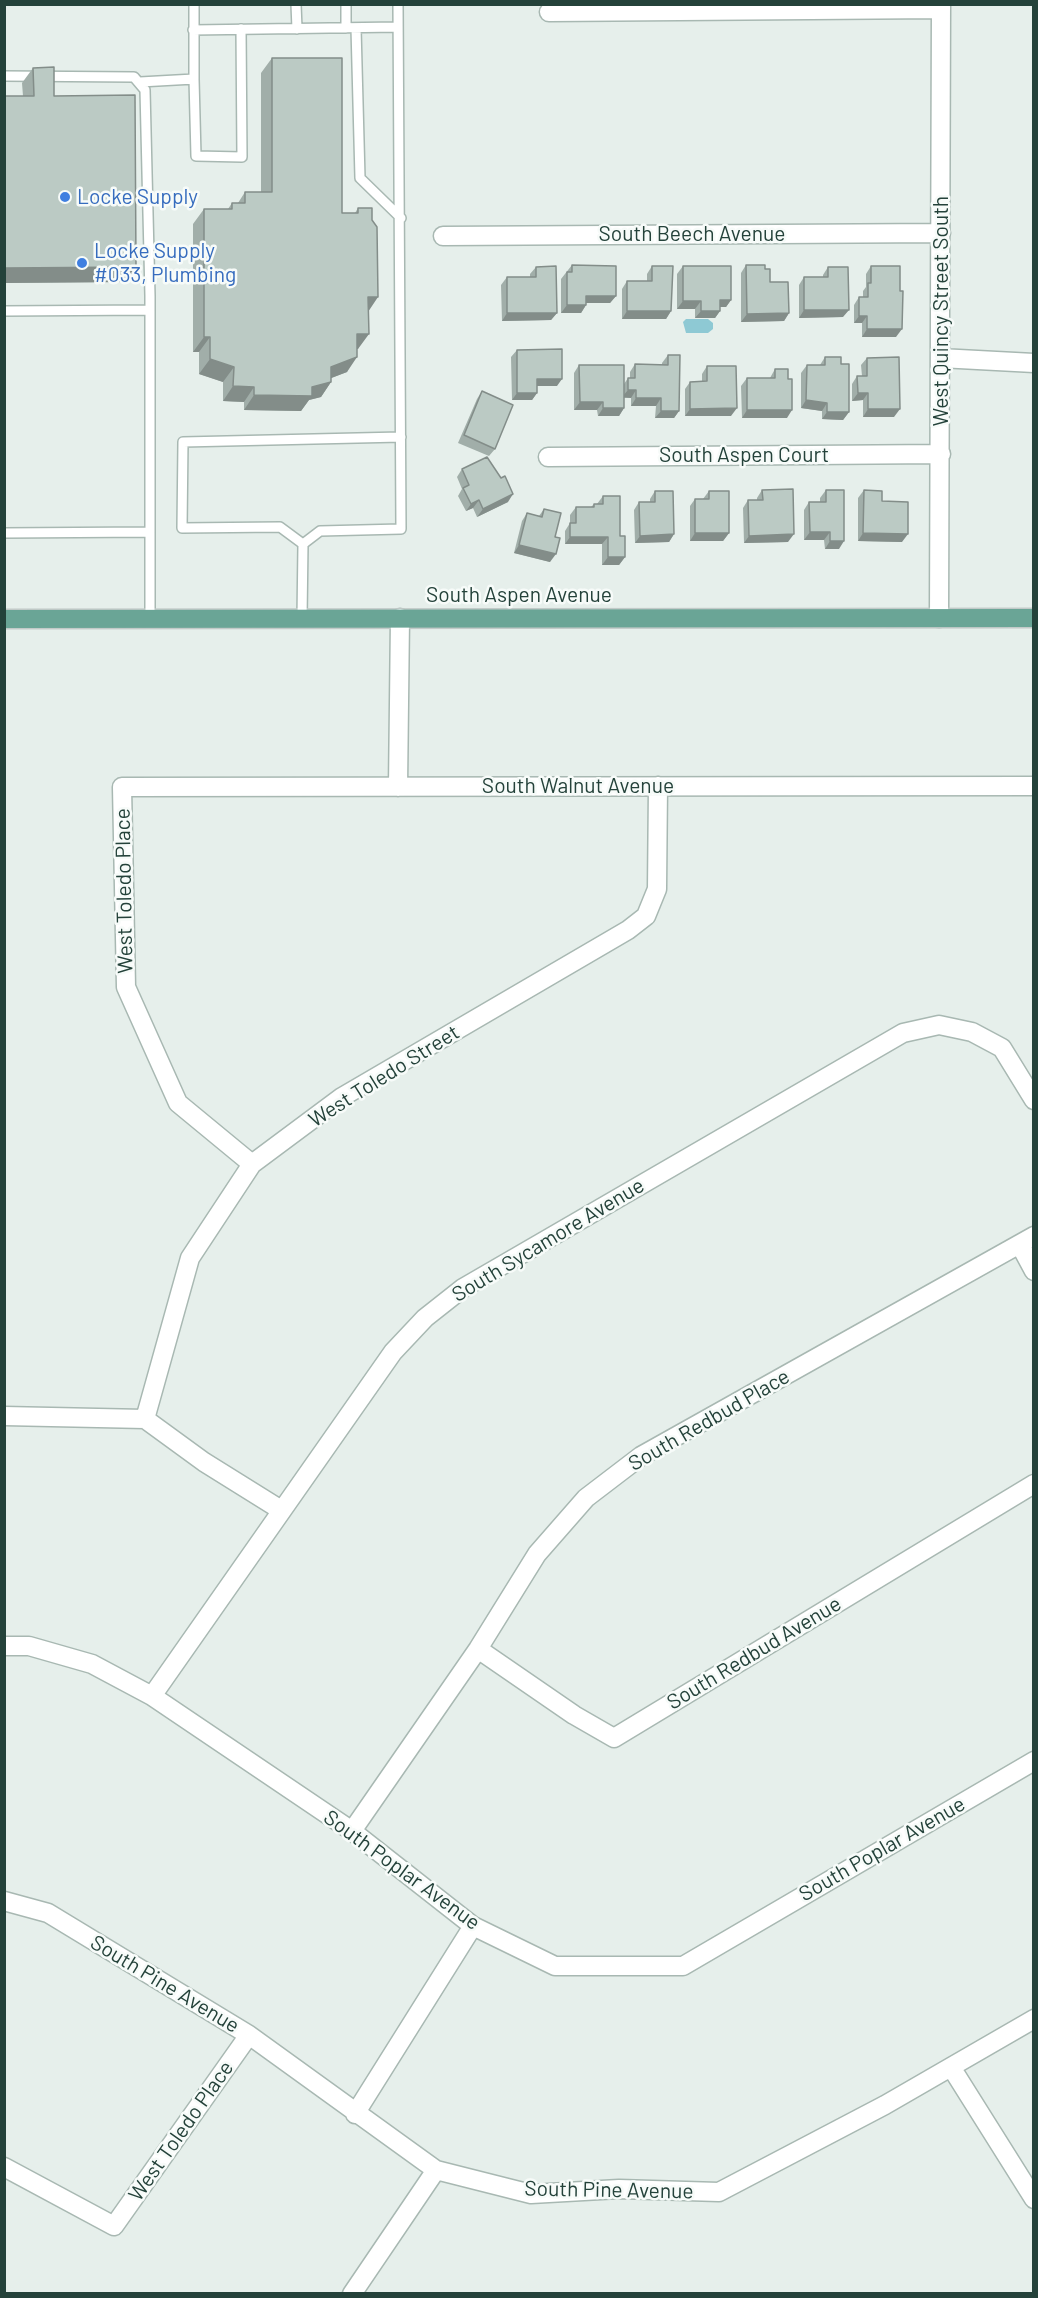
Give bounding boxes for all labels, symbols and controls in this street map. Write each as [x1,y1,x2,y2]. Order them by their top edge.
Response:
place label: Locke Supply [77,184,198,210]
marker: Locke Supply [58,190,72,204]
street label: West Quincy Street South [928,196,954,426]
street label: South Beech Avenue [599,221,785,247]
place label: Locke Supply #033, Plumbing [94,238,236,288]
marker: Locke Supply #033, Plumbing [75,256,89,270]
street label: South Aspen Court [659,442,829,468]
street label: South Aspen Avenue [426,582,612,608]
street label: South Walnut Avenue [482,773,674,799]
street label: West Toledo Place [110,808,138,974]
street label: West Toledo Street [304,1020,464,1132]
street label: South Sycamore Avenue [447,1173,649,1307]
street label: South Redbud Place [624,1364,794,1476]
street label: South Redbud Avenue [662,1591,846,1715]
street label: South Poplar Avenue [795,1791,969,1907]
street label: South Poplar Avenue [319,1805,485,1935]
street label: South Pine Avenue [86,1930,244,2038]
street label: West Toledo Place [123,2056,239,2206]
street label: South Pine Avenue [524,2176,694,2204]

